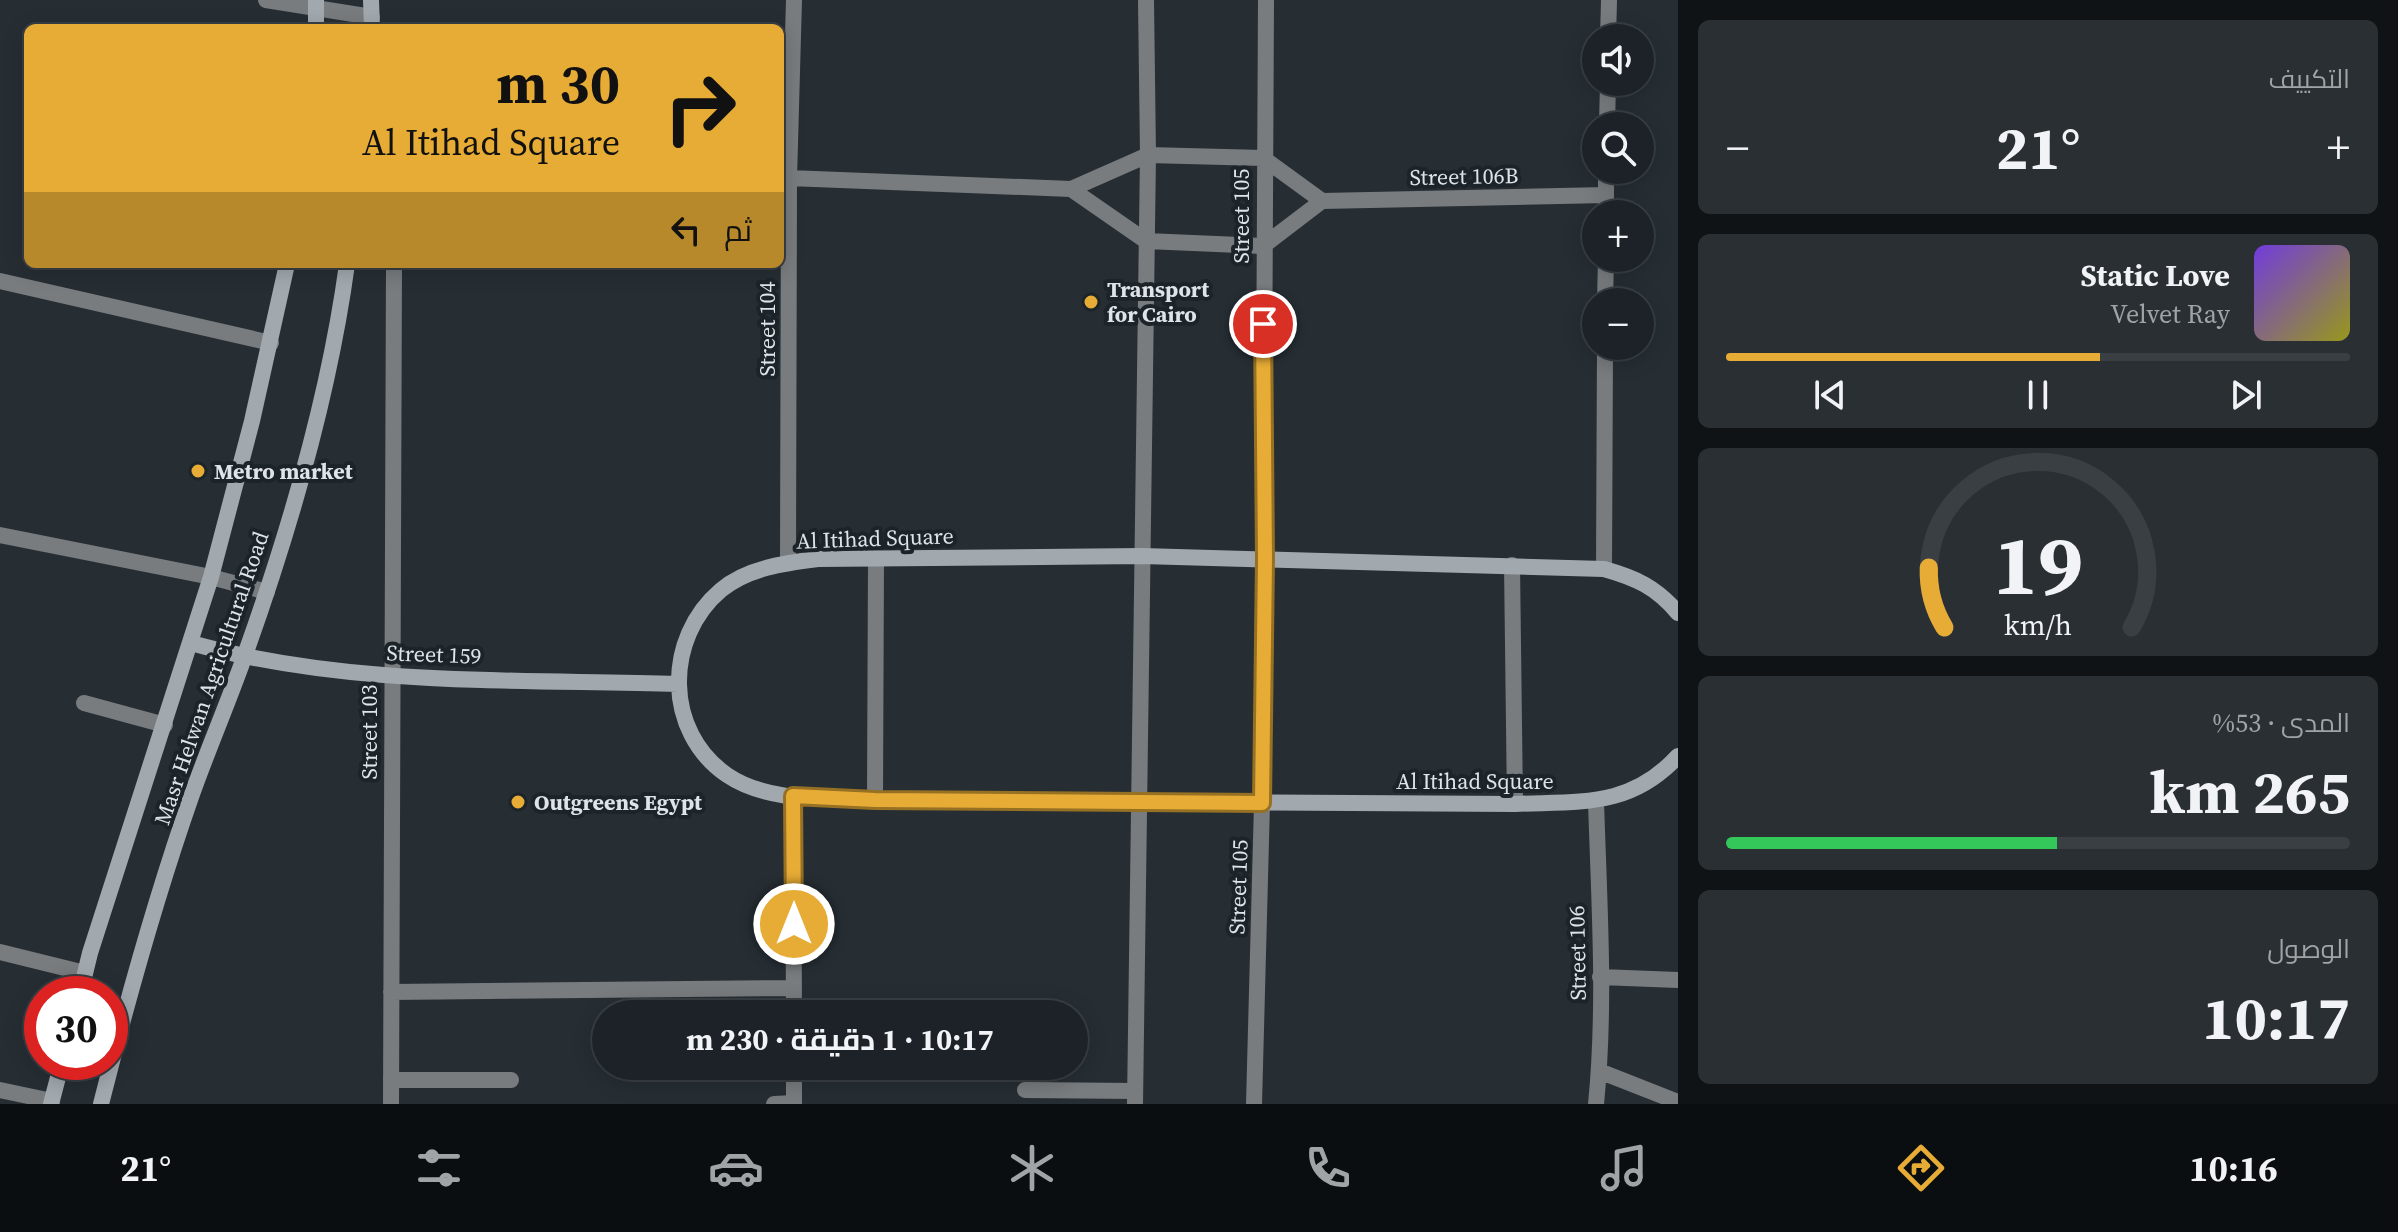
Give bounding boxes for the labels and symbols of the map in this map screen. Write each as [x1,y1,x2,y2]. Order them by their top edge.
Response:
street label: Street 106B [1409,160,1519,192]
street label: Street 105 [1226,169,1256,264]
place label: Transport for Cairo [1107,274,1210,329]
street label: Street 104 [752,282,782,377]
pin [1229,290,1297,358]
marker: Transport for Cairo [1082,293,1100,311]
place label: Metro market [214,456,354,486]
marker: Metro market [189,462,207,480]
street label: Al Itihad Square [796,520,954,556]
street label: Masr Helwan Agricultural Road [147,527,276,829]
street label: Street 159 [386,637,482,671]
street label: Street 103 [354,685,384,780]
street label: Al Itihad Square [1396,766,1554,796]
place label: Outgreens Egypt [534,787,703,817]
marker: Outgreens Egypt [509,793,527,811]
street label: Street 105 [1221,839,1255,935]
position arrow [752,882,836,966]
street label: Street 106 [1561,905,1593,1001]
speed limit sign: 30 [24,976,128,1080]

